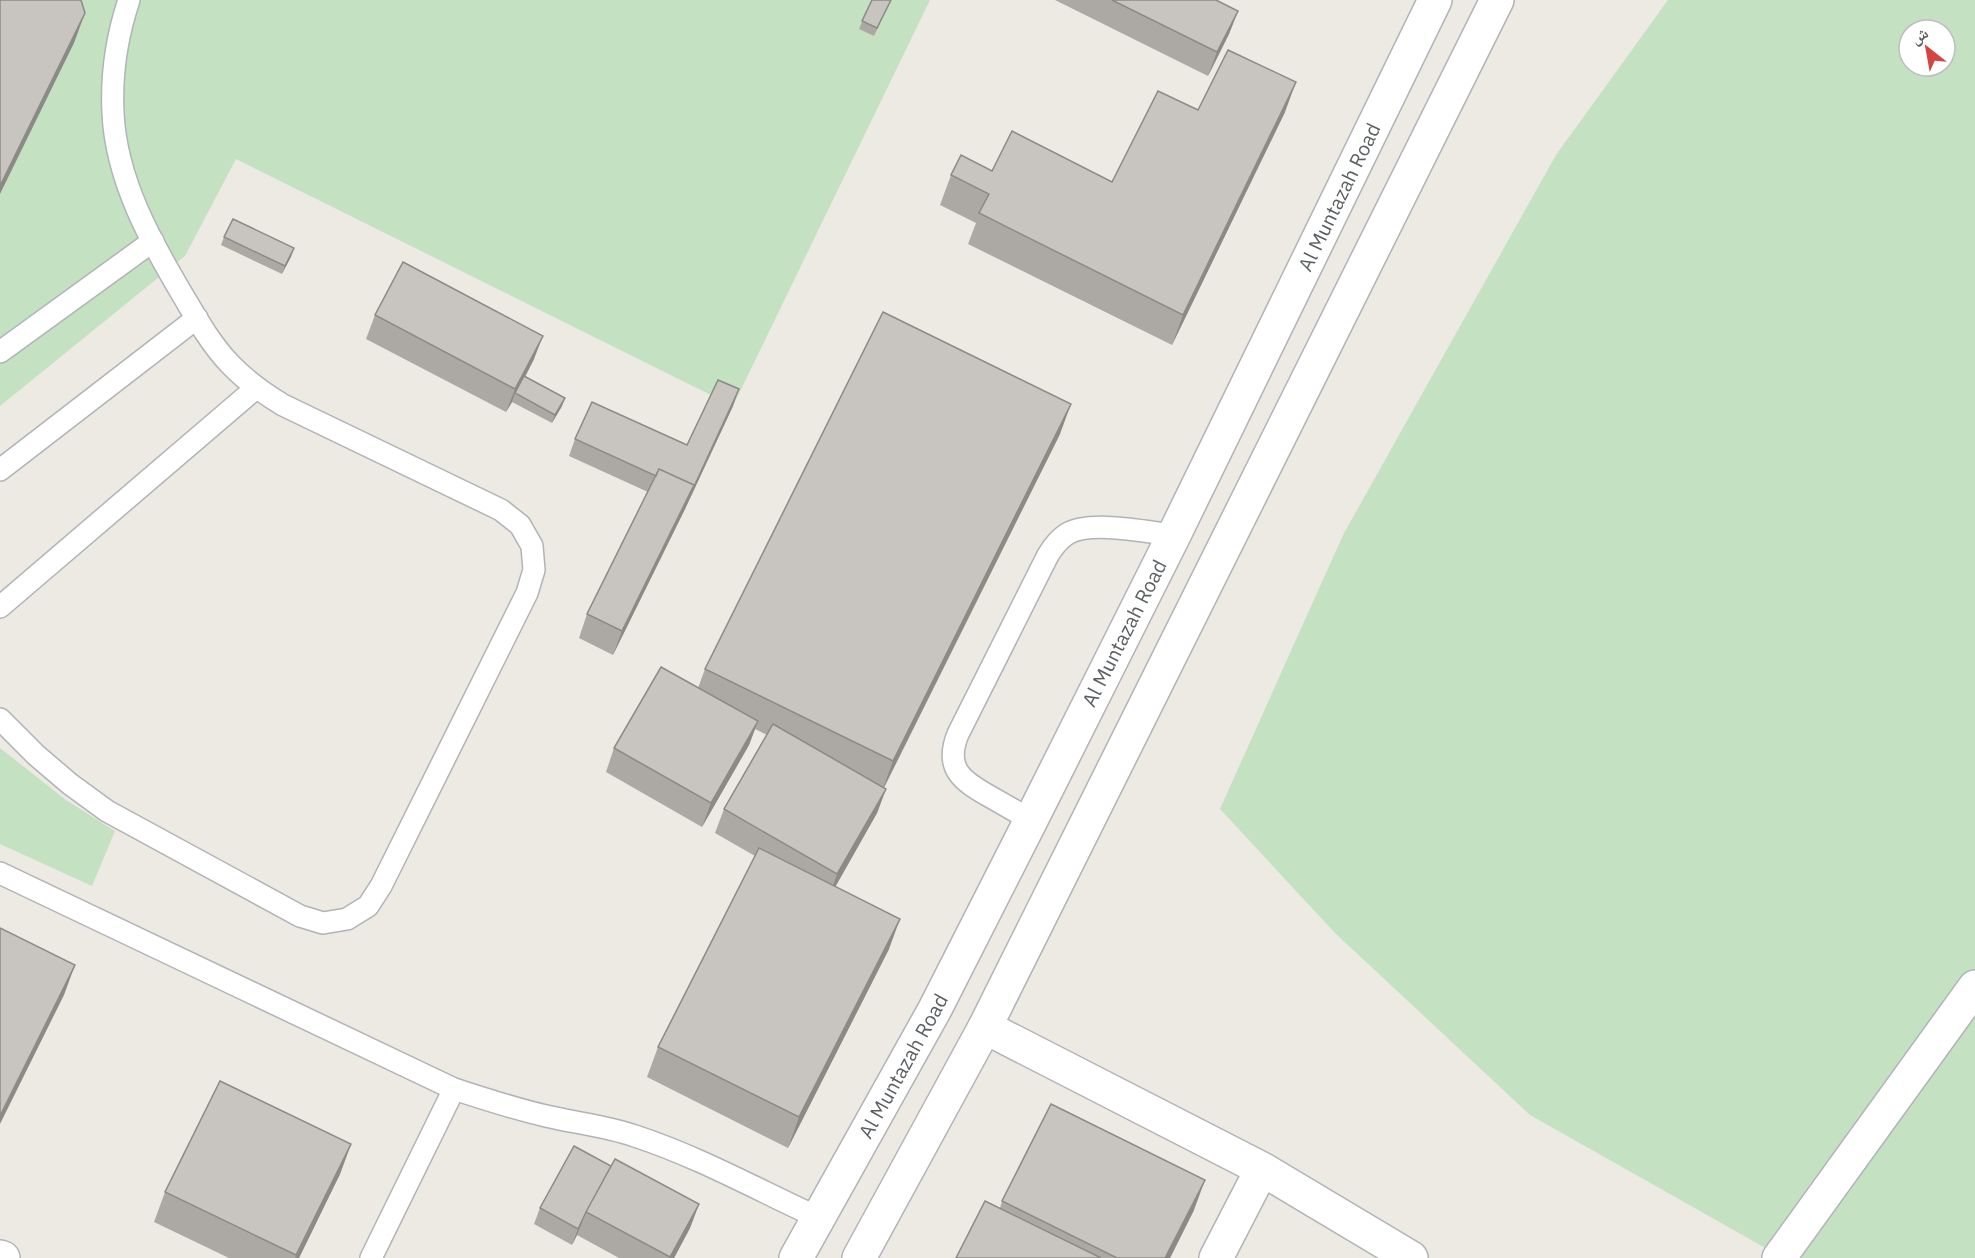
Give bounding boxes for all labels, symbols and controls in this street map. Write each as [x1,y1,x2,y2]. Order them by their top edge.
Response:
north arrow [1897,18,1957,78]
text: ش [1907,22,1932,48]
street label: Al Muntazah Road [1291,118,1387,276]
street label: Al Muntazah Road [1075,555,1173,711]
street label: Al Muntazah Road [852,989,954,1143]

